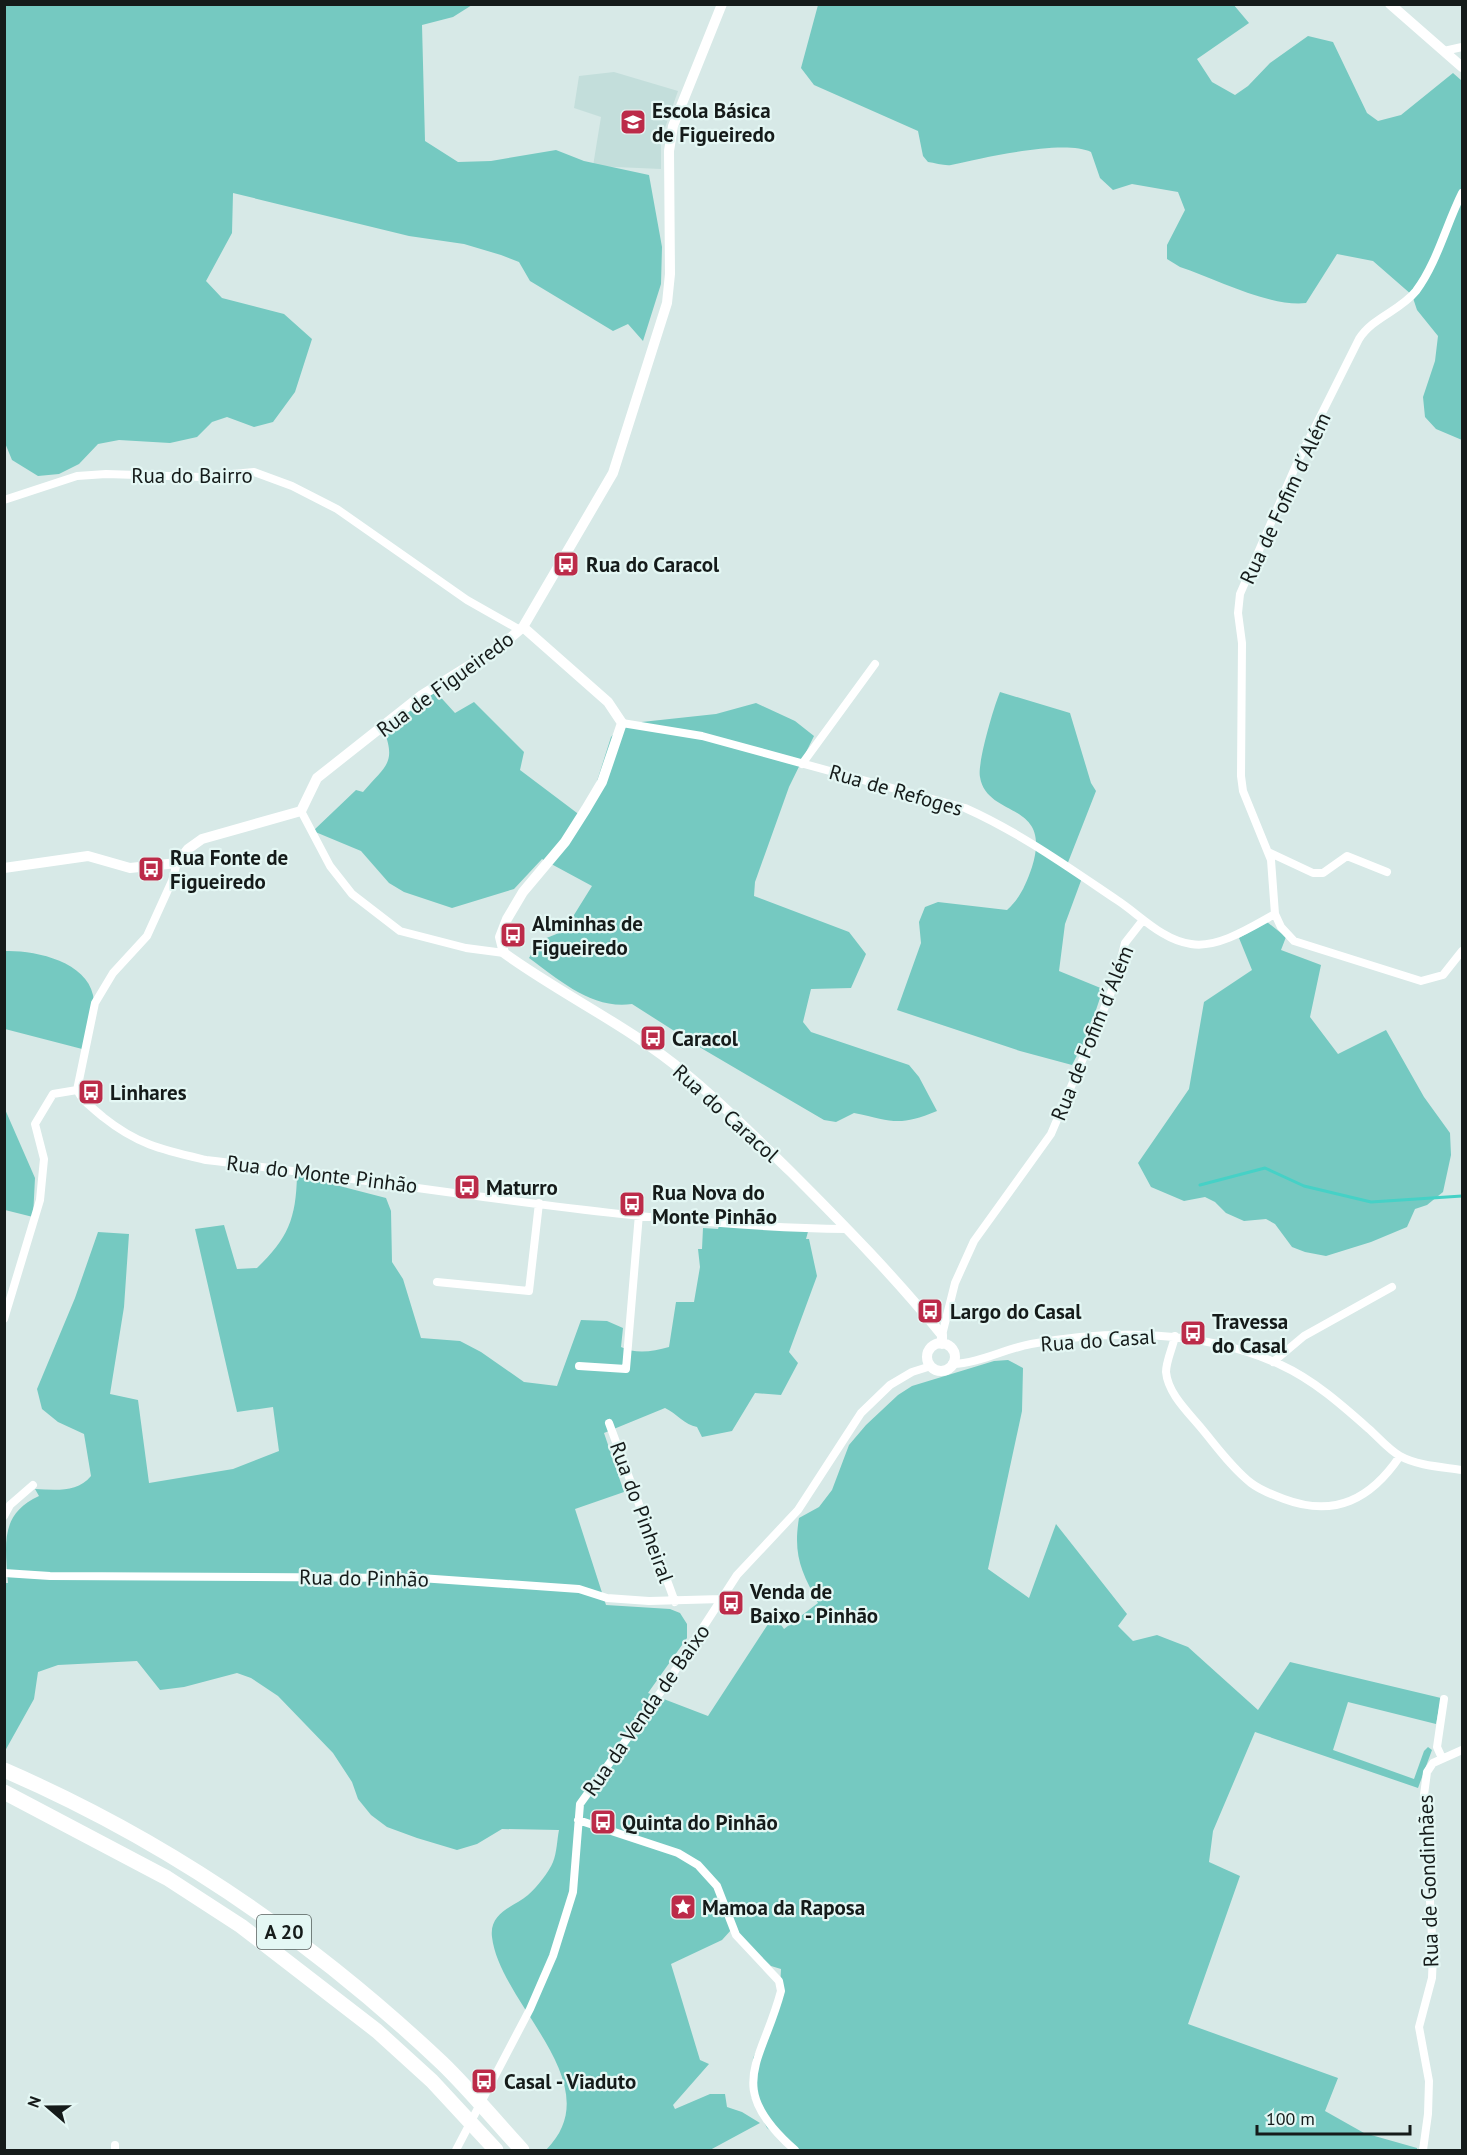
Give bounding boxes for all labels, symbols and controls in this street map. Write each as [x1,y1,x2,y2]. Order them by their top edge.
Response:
place label: Escola Básica de Figueiredo [652,97,775,148]
school or university icon: Escola Básica de Figueiredo [618,107,648,137]
street label: Rua de Fofim d´Além [1233,408,1337,588]
street label: Rua do Bairro [131,462,253,489]
bus stop icon: Rua do Caracol [551,549,581,579]
place label: Rua do Caracol [586,551,720,578]
street label: Rua de Figueiredo [371,625,519,743]
street label: Rua de Refoges [826,758,966,822]
place label: Rua Fonte de Figueiredo [170,844,288,895]
bus stop icon: Rua Fonte de Figueiredo [136,854,166,884]
place label: Alminhas de Figueiredo [532,910,643,961]
bus stop icon: Alminhas de Figueiredo [498,920,528,950]
street label: Rua de Fofim d´Além [1045,942,1139,1124]
bus stop icon: Caracol [638,1023,668,1053]
place label: Caracol [672,1025,739,1052]
street label: Rua do Caracol [667,1058,785,1168]
bus stop icon: Linhares [76,1077,106,1107]
place label: Linhares [110,1079,187,1106]
street label: Rua do Monte Pinhão [225,1149,419,1199]
bus stop icon: Maturro [452,1172,482,1202]
place label: Maturro [486,1174,558,1201]
place label: Rua Nova do Monte Pinhão [652,1179,777,1230]
bus stop icon: Rua Nova do Monte Pinhão [617,1189,647,1219]
bus stop icon: Largo do Casal [915,1296,945,1326]
place label: Largo do Casal [950,1298,1082,1325]
place label: Travessa do Casal [1212,1308,1288,1359]
bus stop icon: Travessa do Casal [1178,1318,1208,1348]
street label: Rua do Casal [1040,1323,1156,1357]
street label: Rua do Pinheiral [604,1438,680,1586]
street label: Rua do Pinhão [299,1563,429,1593]
place label: Venda de Baixo - Pinhão [749,1578,878,1629]
bus stop icon: Venda de Baixo - Pinhão [716,1588,746,1618]
street label: Rua da Venda de Baixo [576,1619,716,1801]
street label: Rua de Gondinhães [1411,1794,1445,1968]
bus stop icon: Quinta do Pinhão [588,1807,618,1837]
place label: Quinta do Pinhão [622,1809,778,1836]
place icon: Mamoa da Raposa [668,1892,698,1922]
place label: Mamoa da Raposa [702,1894,865,1921]
road number: A 20 [257,1915,311,1949]
bus stop icon: Casal - Viaduto [469,2066,499,2096]
place label: Casal - Viaduto [504,2068,636,2095]
north arrow [18,2077,78,2137]
text: N [23,2094,45,2110]
scale bar [1257,2098,1410,2136]
text: 100 m [1266,2107,1315,2130]

